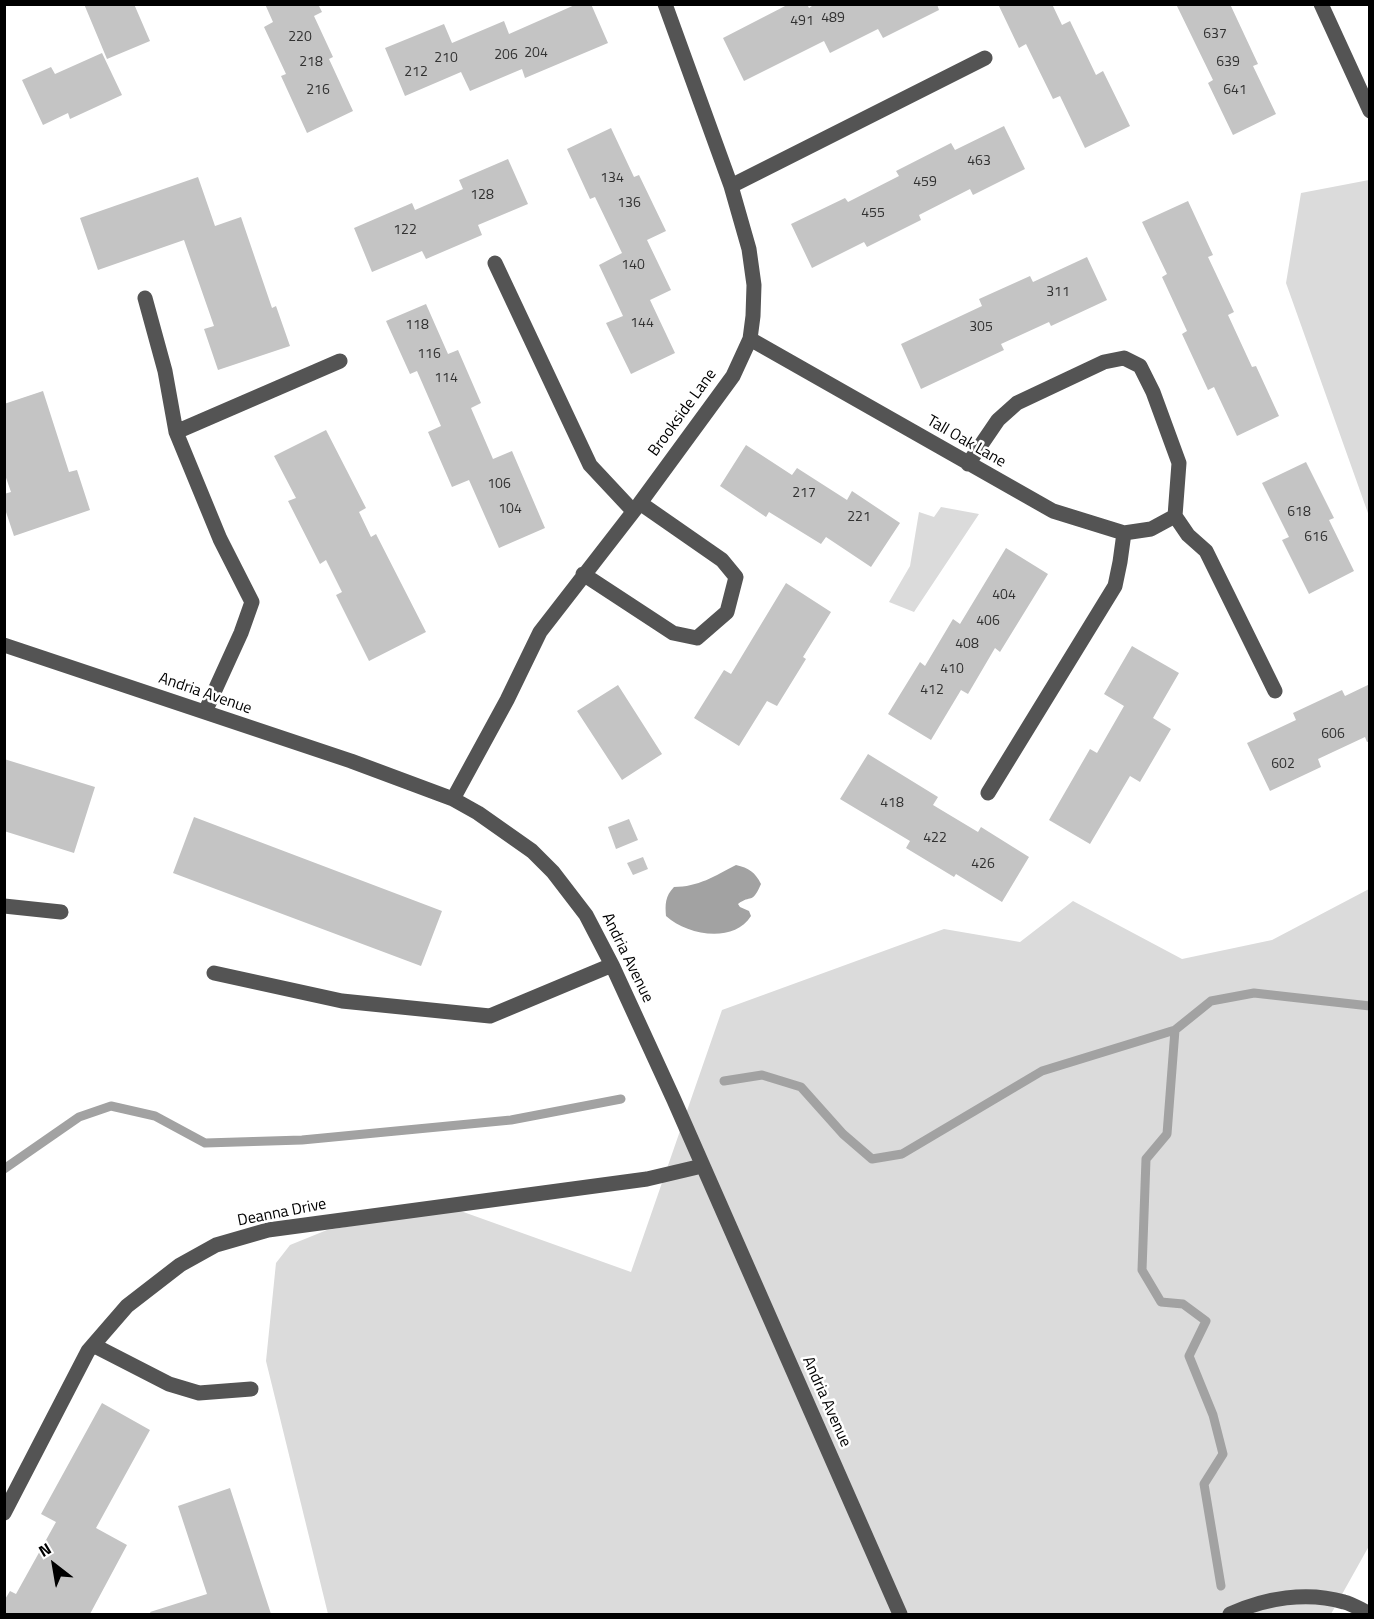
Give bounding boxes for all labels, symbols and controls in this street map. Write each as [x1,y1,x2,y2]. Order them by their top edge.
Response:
house number: 489 [821,11,845,27]
house number: 491 [790,14,814,30]
house number: 637 [1203,27,1227,43]
house number: 220 [288,30,312,46]
house number: 204 [524,46,548,62]
house number: 206 [494,48,518,64]
house number: 210 [434,51,458,67]
house number: 218 [299,55,323,71]
house number: 639 [1216,55,1240,71]
house number: 212 [404,65,428,81]
house number: 216 [306,83,330,99]
house number: 641 [1223,83,1247,99]
house number: 463 [967,154,991,170]
house number: 134 [600,171,624,187]
house number: 459 [913,175,937,191]
house number: 128 [470,188,494,204]
house number: 136 [617,196,641,212]
house number: 455 [861,206,885,222]
house number: 122 [393,223,417,239]
house number: 140 [621,258,645,274]
house number: 311 [1046,285,1070,301]
house number: 144 [630,316,654,332]
house number: 118 [405,318,429,334]
house number: 305 [969,320,993,336]
house number: 116 [417,347,441,363]
street label: Brookside Lane [645,366,721,460]
house number: 114 [434,371,458,387]
street label: Tall Oak Lane [923,412,1009,472]
house number: 106 [487,477,511,493]
house number: 217 [792,486,816,502]
house number: 104 [498,502,522,518]
house number: 618 [1287,505,1311,521]
house number: 221 [847,510,871,526]
house number: 616 [1304,530,1328,546]
house number: 404 [992,588,1016,604]
house number: 406 [976,614,1000,630]
house number: 408 [955,637,979,653]
house number: 410 [940,662,964,678]
street label: Andria Avenue [156,669,254,719]
house number: 412 [920,683,944,699]
house number: 606 [1321,727,1345,743]
house number: 602 [1271,757,1295,773]
house number: 418 [880,796,904,812]
house number: 422 [923,831,947,847]
house number: 426 [971,857,995,873]
street label: Andria Avenue [597,910,657,1006]
street label: Deanna Drive [236,1195,328,1231]
street label: Andria Avenue [797,1354,855,1450]
north arrow [24,1535,84,1595]
text: N [34,1536,56,1563]

